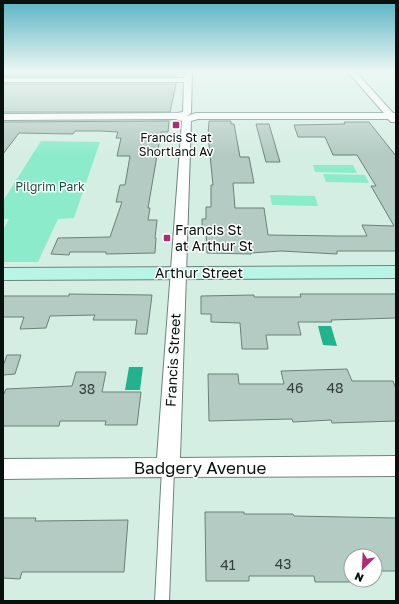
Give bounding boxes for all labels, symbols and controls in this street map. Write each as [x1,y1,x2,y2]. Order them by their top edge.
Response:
marker: Francis St at Shortland Av [171,120,181,130]
place label: Francis St at Shortland Av [139,130,213,159]
park label: Pilgrim Park [15,179,85,194]
place label: Francis St at Arthur St [175,221,253,254]
marker: Francis St at Arthur St [162,233,172,243]
street label: Arthur Street [155,264,243,281]
street label: Francis Street [162,313,183,407]
house number: 46 [286,379,304,396]
house number: 48 [326,379,344,396]
house number: 38 [79,380,95,397]
street label: Badgery Avenue [134,457,266,478]
north arrow [343,548,383,588]
house number: 43 [275,555,291,572]
house number: 41 [220,556,236,573]
text: N [352,570,365,585]

